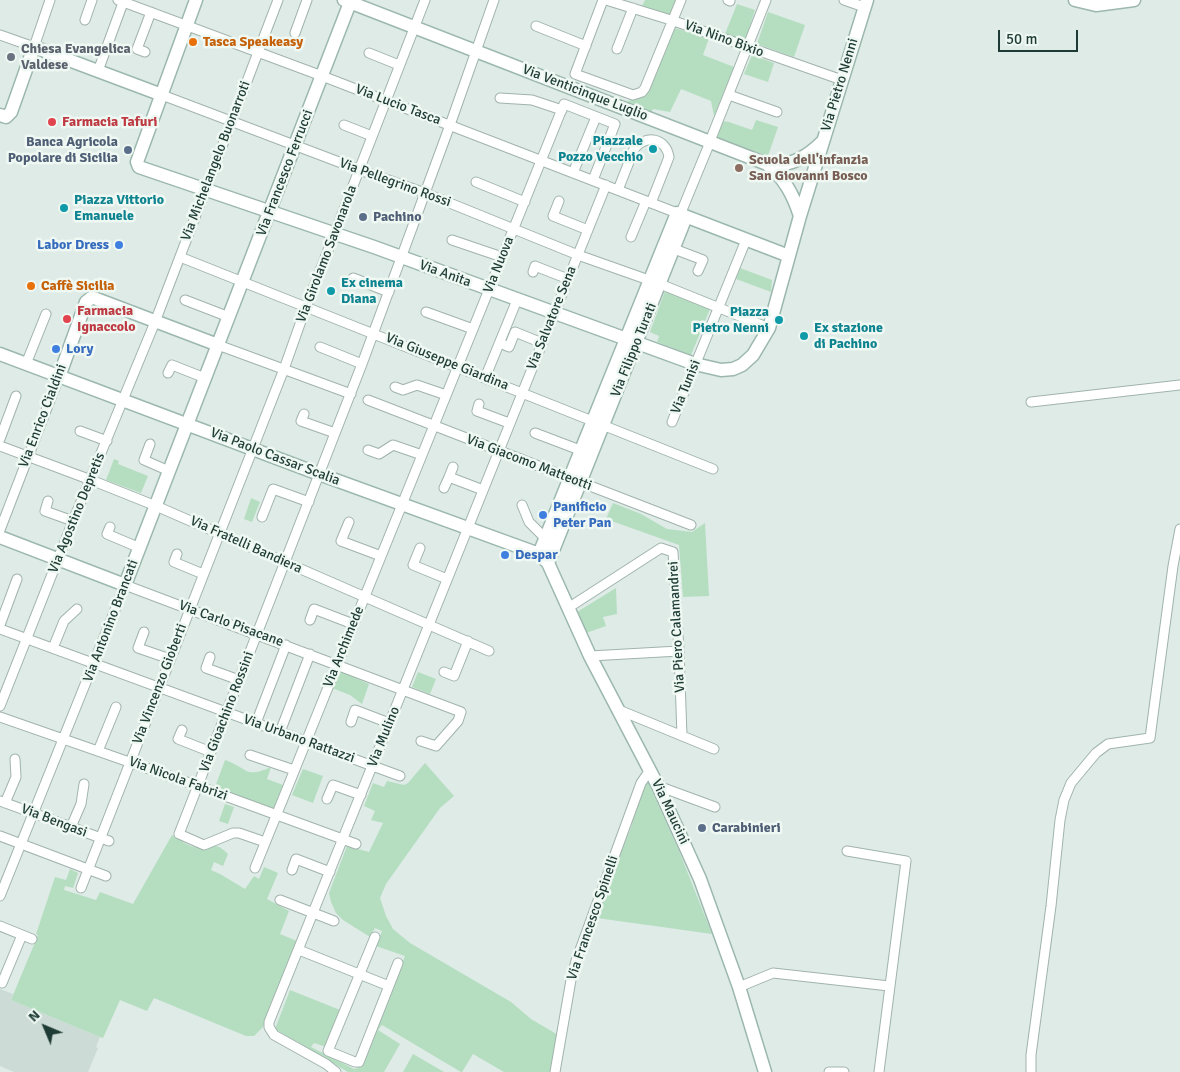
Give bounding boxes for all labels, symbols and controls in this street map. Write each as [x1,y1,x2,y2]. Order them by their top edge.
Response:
street label: Via Nino Bixio [682,17,766,61]
scale bar [1000,20,1080,52]
text: 50 m [1006,30,1037,48]
place label: Tasca Speakeasy [203,34,303,50]
marker: Tasca Speakeasy [187,36,199,48]
street label: Via Pietro Nenni [818,36,862,134]
place label: Chiesa Evangelica Valdese [21,41,131,74]
marker: Chiesa Evangelica Valdese [5,51,17,63]
street label: Via Venticinque Luglio [520,61,650,125]
street label: Via Michelangelo Buonarroti [178,79,254,243]
street label: Via Lucio Tasca [353,81,443,129]
street label: Via Francesco Ferrucci [253,107,317,239]
place label: Farmacia Tafuri [62,114,157,130]
marker: Farmacia Tafuri [46,116,58,128]
place label: Piazzale Pozzo Vecchio [558,133,643,166]
place label: Banca Agricola Popolare di Sicilia [8,134,118,166]
marker: Piazzale Pozzo Vecchio [647,143,659,155]
marker: Banca Agricola Popolare di Sicilia [122,144,134,156]
place label: Scuola dell'infanzia San Giovanni Bosco [749,152,868,184]
street label: Via Pellegrino Rossi [337,155,453,211]
marker: Scuola dell'infanzia San Giovanni Bosco [733,162,745,174]
street label: Via Girolamo Savonarola [293,183,361,325]
place label: Piazza Vittorio Emanuele [74,192,164,224]
marker: Piazza Vittorio Emanuele [58,202,70,214]
place label: Pachino [373,209,421,225]
marker: Pachino [357,211,369,223]
street label: Via Nuova [480,234,518,296]
place label: Labor Dress [37,237,109,253]
marker: Labor Dress [113,239,125,251]
street label: Via Anita [417,257,473,291]
street label: Via Salvatore Sena [523,264,581,372]
place label: Ex cinema Diana [341,275,403,308]
place label: Caffè Sicilia [41,278,114,294]
marker: Caffè Sicilia [25,280,37,292]
marker: Ex cinema Diana [325,285,337,297]
street label: Via Filippo Turati [607,300,661,400]
place label: Farmacia Ignaccolo [77,303,136,336]
place label: Piazza Pietro Nenni [692,304,769,336]
marker: Farmacia Ignaccolo [61,313,73,325]
marker: Piazza Pietro Nenni [773,314,785,326]
place label: Ex stazione di Pachino [814,320,883,352]
street label: Via Giuseppe Giardina [383,330,511,394]
marker: Ex stazione di Pachino [798,330,810,342]
place label: Lory [66,341,93,357]
marker: Lory [50,343,62,355]
street label: Via Tunisi [668,358,704,416]
street label: Via Enrico Cialdini [16,362,70,470]
street label: Via Paolo Cassar Scalia [208,424,342,490]
street label: Via Giacomo Matteotti [464,431,594,495]
street label: Via Agostino Depretis [45,450,109,576]
place label: Panificio Peter Pan [553,499,611,532]
marker: Panificio Peter Pan [537,509,549,521]
street label: Via Fratelli Bandiera [187,513,305,577]
place label: Despar [515,547,558,563]
marker: Despar [499,549,511,561]
street label: Via Antonino Brancati [80,557,142,685]
street label: Via Piero Calamandrei [665,561,689,693]
street label: Via Carlo Pisacane [176,597,286,651]
street label: Via Archimede [320,604,368,690]
street label: Via Vincenzo Gioberti [129,621,191,747]
street label: Via Gioachino Rossini [196,649,258,775]
street label: Via Mulino [364,704,404,770]
street label: Via Urbano Rattazzi [241,711,357,767]
street label: Via Nicola Fabrizi [126,753,230,805]
street label: Via Maucini [648,777,692,847]
street label: Via Bengasi [19,801,89,841]
place label: Carabinieri [712,820,781,836]
marker: Carabinieri [696,822,708,834]
street label: Via Francesco Spinelli [564,853,622,983]
north arrow [20,1002,70,1052]
text: N [25,1007,43,1025]

